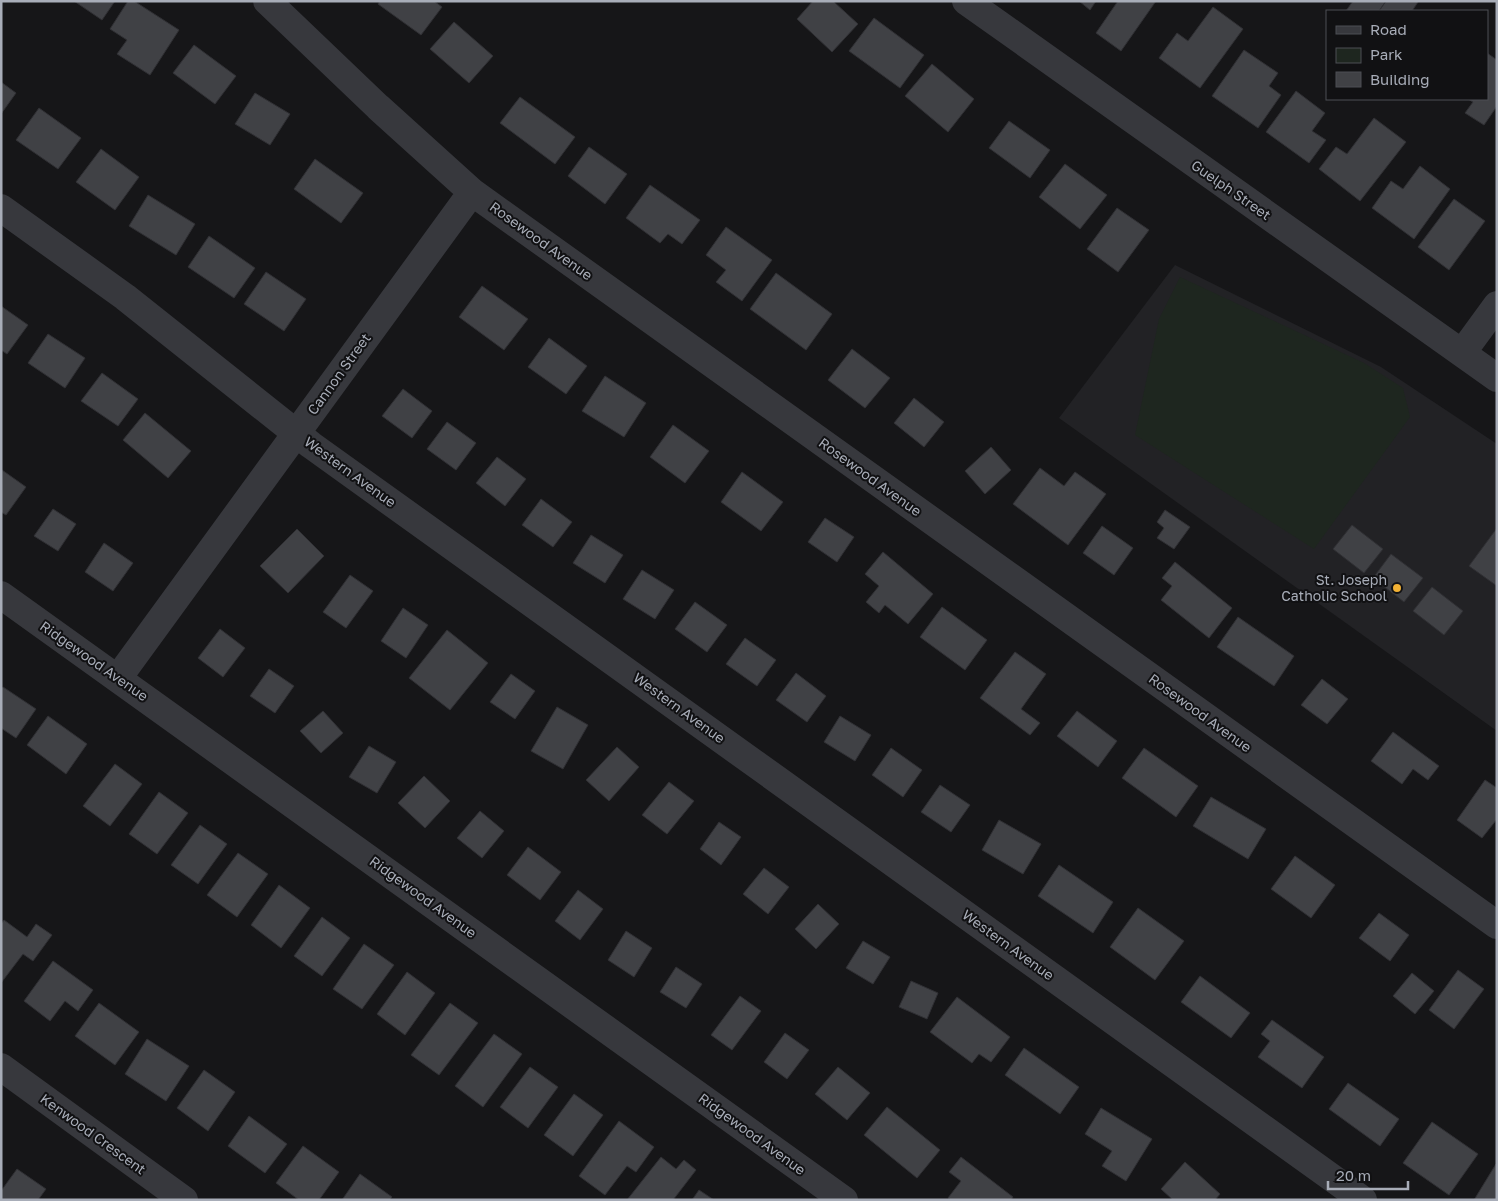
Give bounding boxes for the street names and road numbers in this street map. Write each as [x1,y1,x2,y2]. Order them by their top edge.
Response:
street label: Guelph Street [1188,156,1274,223]
street label: Rosewood Avenue [487,198,596,284]
street label: Cannon Street [303,330,374,418]
street label: Western Avenue [301,433,399,511]
street label: Rosewood Avenue [816,434,925,520]
street label: Ridgewood Avenue [37,617,152,704]
street label: Western Avenue [630,669,728,747]
street label: Rosewood Avenue [1146,670,1255,756]
street label: Ridgewood Avenue [367,852,480,941]
street label: Western Avenue [959,906,1057,984]
street label: Ridgewood Avenue [696,1089,809,1178]
street label: Kenwood Crescent [37,1090,149,1178]

